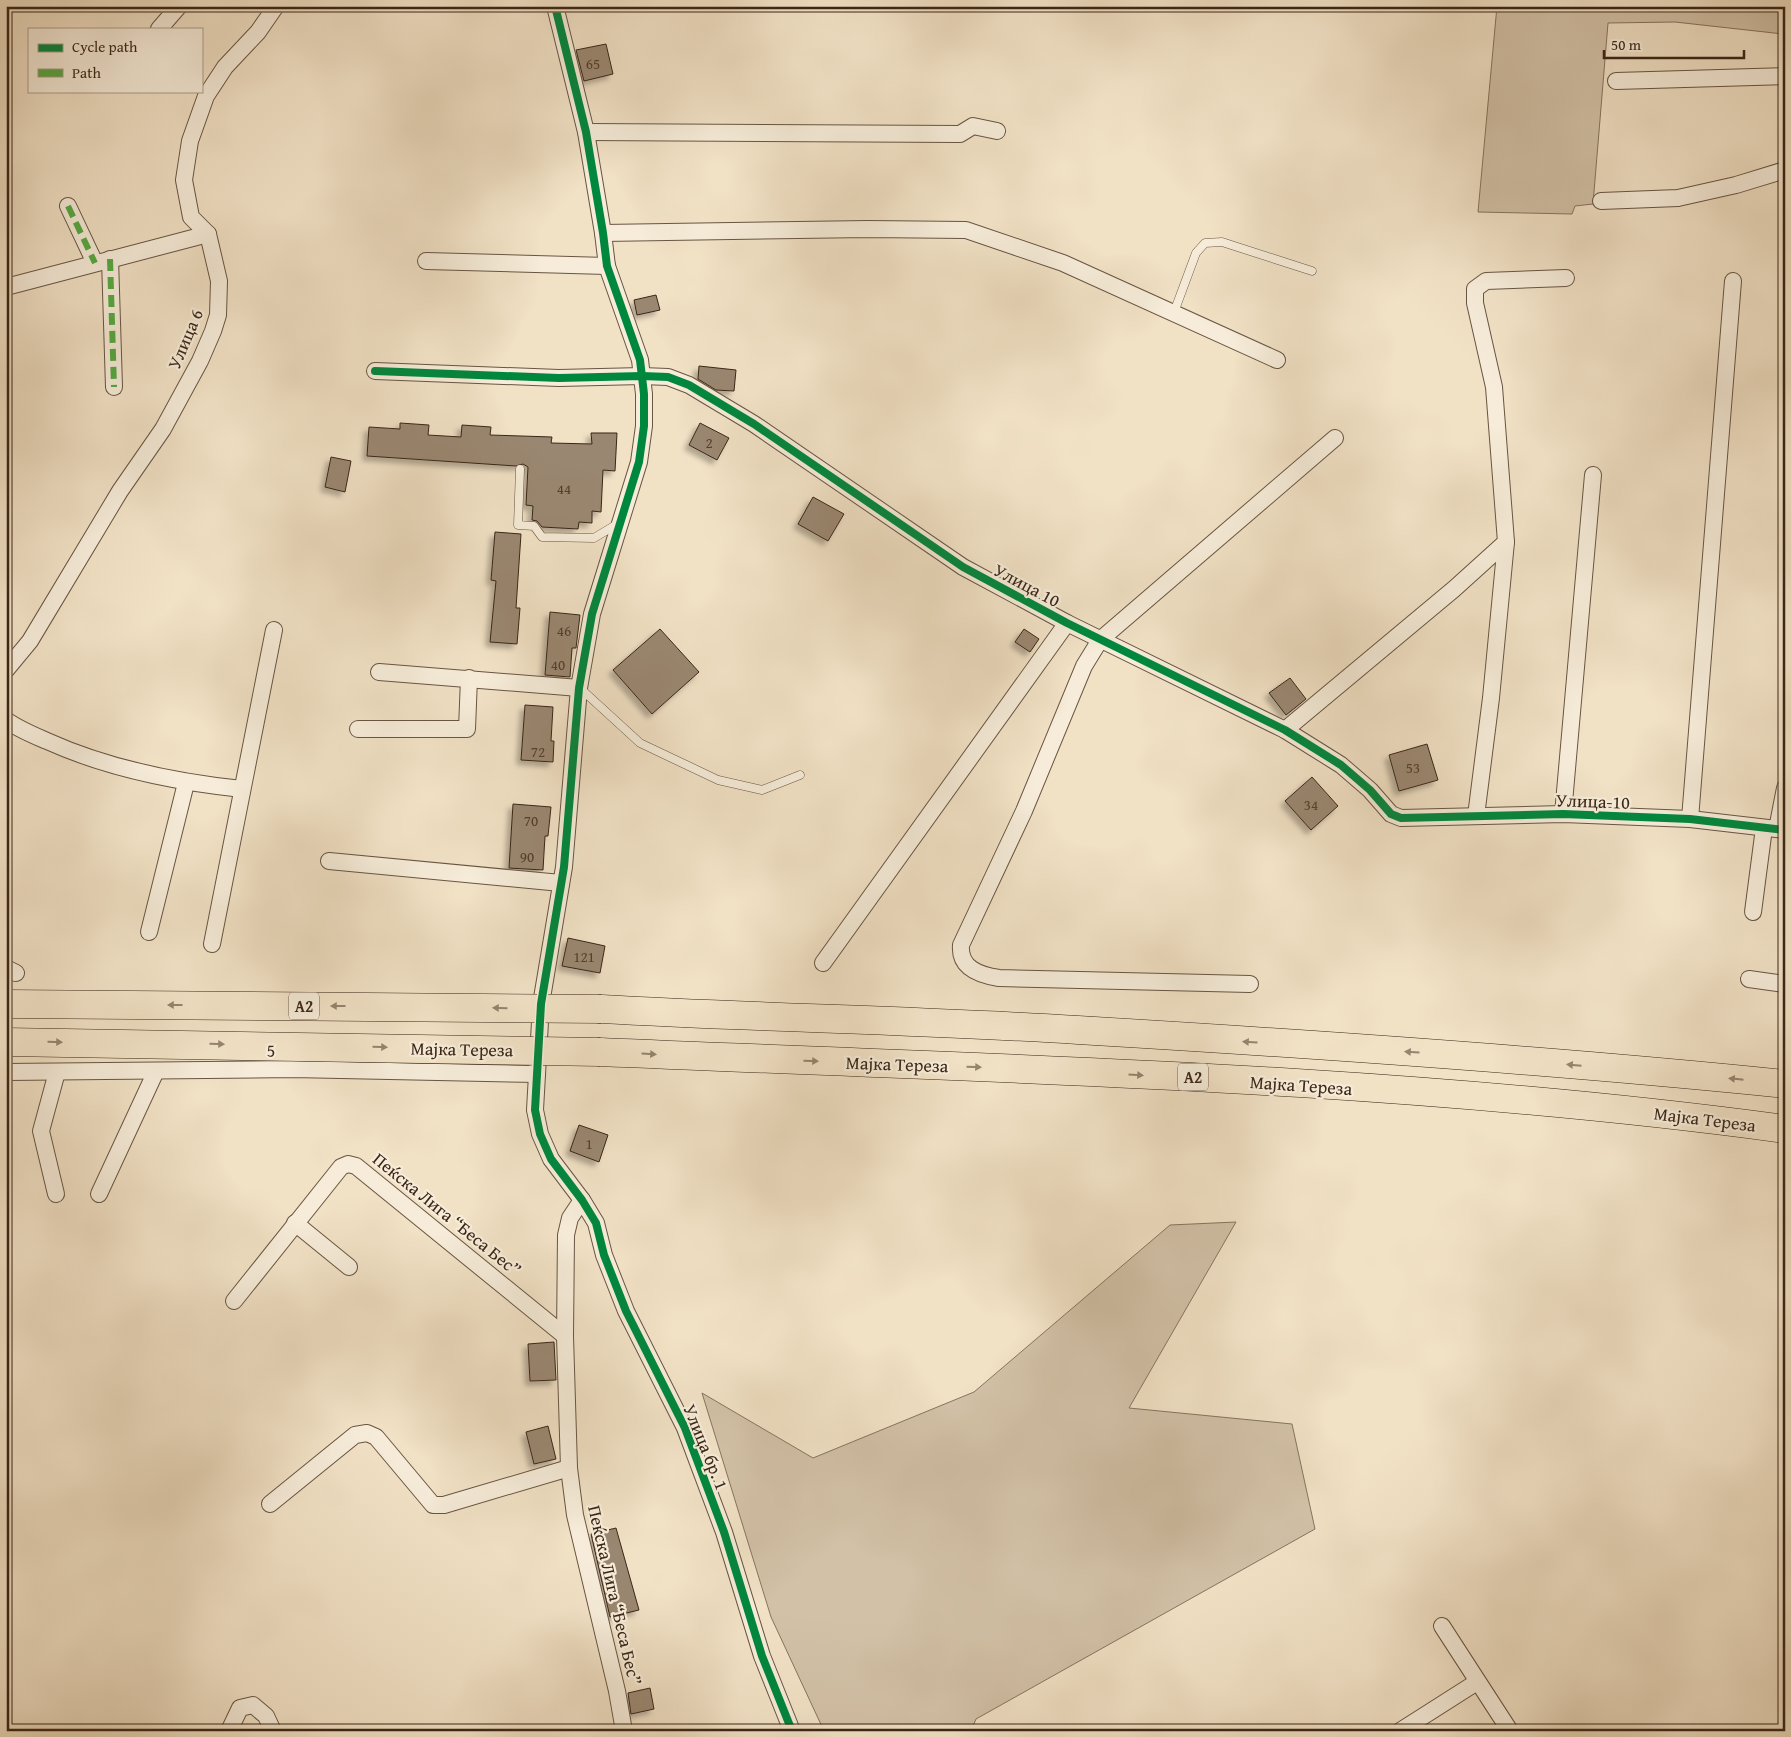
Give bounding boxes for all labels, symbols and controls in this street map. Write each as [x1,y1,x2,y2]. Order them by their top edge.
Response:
legend [28,28,202,92]
scale bar [1604,28,1744,60]
text: 50 m [1611,34,1642,55]
text: Cycle path [72,36,138,57]
house number: 65 [586,53,600,74]
text: Path [72,62,101,83]
street label: Улица 6 [160,305,210,373]
house number: 2 [705,432,713,453]
house number: 44 [557,478,571,499]
street label: Улица 10 [989,556,1065,614]
house number: 46 [557,620,571,641]
house number: 40 [551,654,565,675]
house number: 72 [531,741,545,762]
house number: 53 [1406,757,1420,778]
street label: Улица-10 [1556,786,1631,816]
house number: 34 [1304,794,1318,815]
house number: 70 [524,810,538,831]
house number: 90 [520,846,534,867]
house number: 121 [573,946,595,967]
road number: A2 [289,992,319,1019]
one-way arrow [167,1001,183,1009]
one-way arrow [329,1002,345,1010]
one-way arrow [492,1003,508,1011]
street label: Мајка Тереза [410,1035,514,1063]
street label: 5 [266,1036,276,1064]
one-way arrow [1242,1037,1258,1045]
one-way arrow [47,1039,63,1047]
one-way arrow [210,1040,226,1048]
one-way arrow [372,1043,388,1051]
one-way arrow [1404,1048,1420,1056]
street label: Мајка Тереза [845,1049,949,1079]
one-way arrow [641,1050,657,1058]
one-way arrow [804,1057,820,1065]
one-way arrow [1566,1061,1582,1069]
one-way arrow [966,1064,982,1072]
road number: A2 [1178,1064,1208,1090]
street label: Мајка Тереза [1249,1068,1354,1102]
one-way arrow [1128,1071,1144,1079]
one-way arrow [1728,1075,1744,1083]
street label: Мајка Тереза [1652,1099,1758,1139]
house number: 1 [585,1133,593,1154]
street label: Пеќска Лига “Беса Бес” [367,1146,527,1282]
street label: Улица бр. 1 [677,1400,735,1494]
street label: Пеќска Лига “Беса Бес” [581,1502,649,1688]

